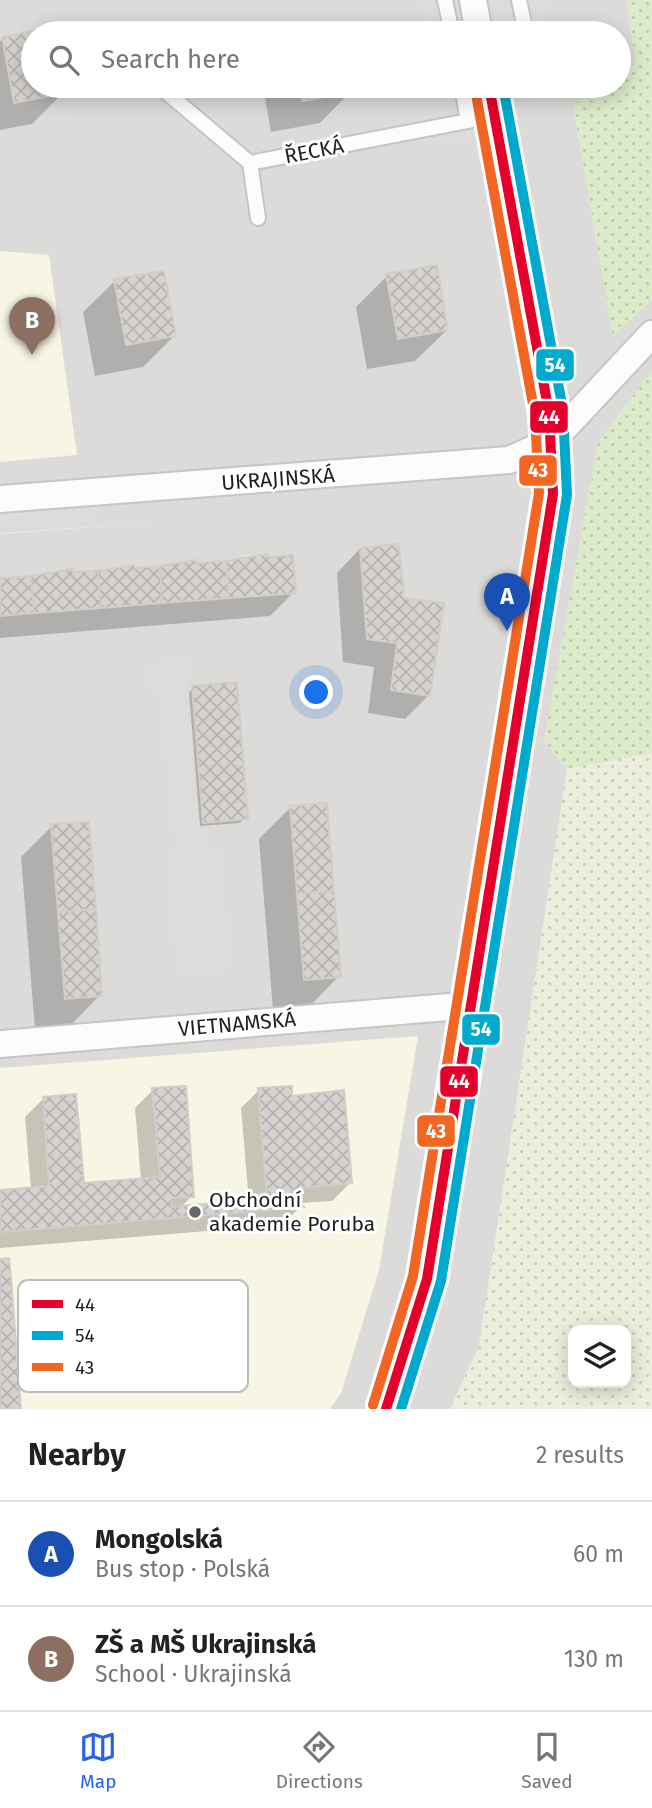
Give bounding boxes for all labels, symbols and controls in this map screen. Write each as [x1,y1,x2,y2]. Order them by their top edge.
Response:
search box [21,21,631,98]
icon: search [45,41,83,79]
text: Search here [101,44,240,75]
street label: ŘECKÁ [282,133,346,169]
pin: B [9,297,55,355]
line badge: 54 [535,348,575,382]
text: 54 [545,354,566,377]
line badge: 44 [529,400,569,434]
text: 44 [538,406,560,429]
line badge: 43 [518,454,558,487]
text: 43 [528,459,548,482]
street label: UKRAJINSKÁ [220,462,336,496]
pin: A [484,573,530,631]
your location [299,675,333,709]
street label: VIETNAMSKÁ [177,1006,297,1042]
line badge: 54 [461,1013,501,1046]
text: 54 [471,1018,492,1041]
line badge: 44 [439,1065,479,1098]
text: 44 [448,1070,470,1093]
line badge: 43 [416,1114,456,1148]
text: 43 [426,1120,446,1143]
place label: Obchodní akademie Poruba [209,1187,375,1237]
marker: Obchodní akademie Poruba [187,1204,203,1220]
legend [18,1280,248,1392]
text: 44 [75,1293,95,1316]
text: 54 [75,1324,95,1347]
map controls [568,1325,631,1388]
button: layers [568,1325,631,1388]
text: 43 [75,1356,94,1379]
text: Nearby [28,1437,126,1473]
text: 2 results [536,1441,624,1469]
text: Mongolská [95,1524,223,1555]
text: A [44,1540,58,1568]
text: 60 m [573,1540,624,1568]
text: Bus stop · Polská [95,1555,270,1583]
text: ZŠ a MŠ Ukrajinská [95,1629,316,1660]
text: B [44,1645,58,1673]
text: 130 m [564,1645,624,1673]
text: School · Ukrajinská [95,1660,292,1688]
tab: Map [79,1728,117,1793]
tab: Directions [276,1728,363,1793]
tab: Saved [521,1728,573,1793]

